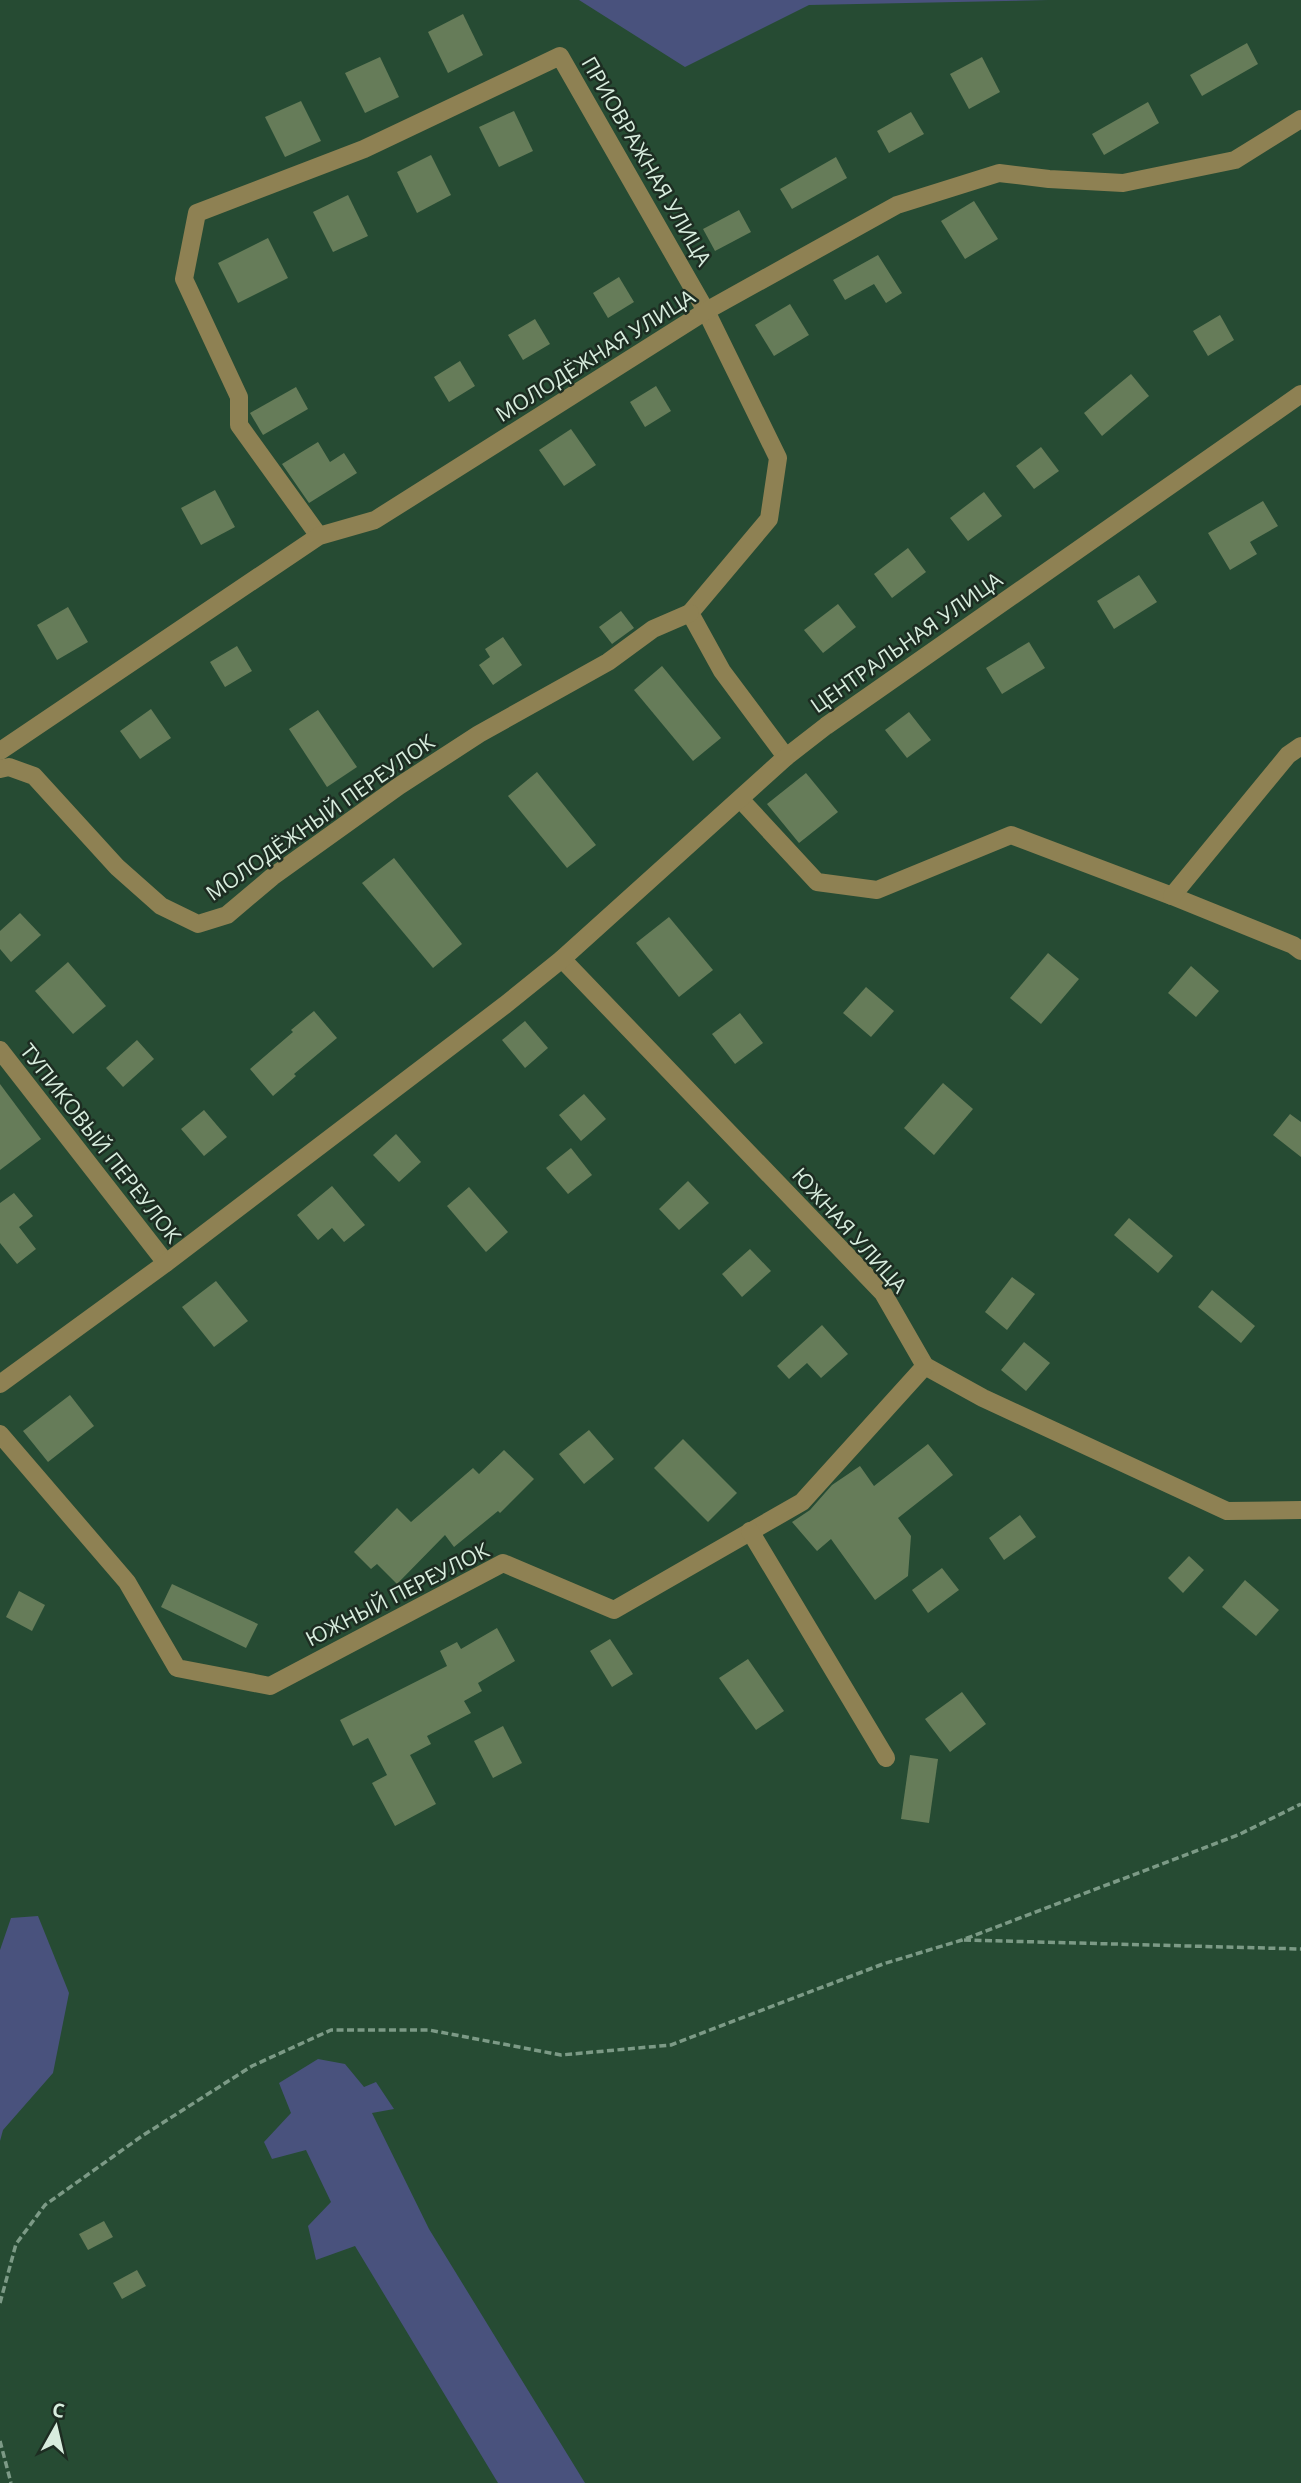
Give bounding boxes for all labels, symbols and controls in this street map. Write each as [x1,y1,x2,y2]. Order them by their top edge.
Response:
street label: ПРИОВРАЖНАЯ УЛИЦА [576,51,719,271]
street label: МОЛОДЁЖНАЯ УЛИЦА [490,282,701,428]
street label: ЦЕНТРАЛЬНАЯ УЛИЦА [805,565,1008,719]
street label: МОЛОДЁЖНЫЙ ПЕРЕУЛОК [200,727,440,907]
street label: ТУПИКОВЫЙ ПЕРЕУЛОК [14,1038,188,1249]
street label: ЮЖНАЯ УЛИЦА [786,1161,914,1299]
street label: ЮЖНЫЙ ПЕРЕУЛОК [300,1535,494,1652]
north arrow [21,2392,91,2462]
text: С [51,2396,66,2424]

